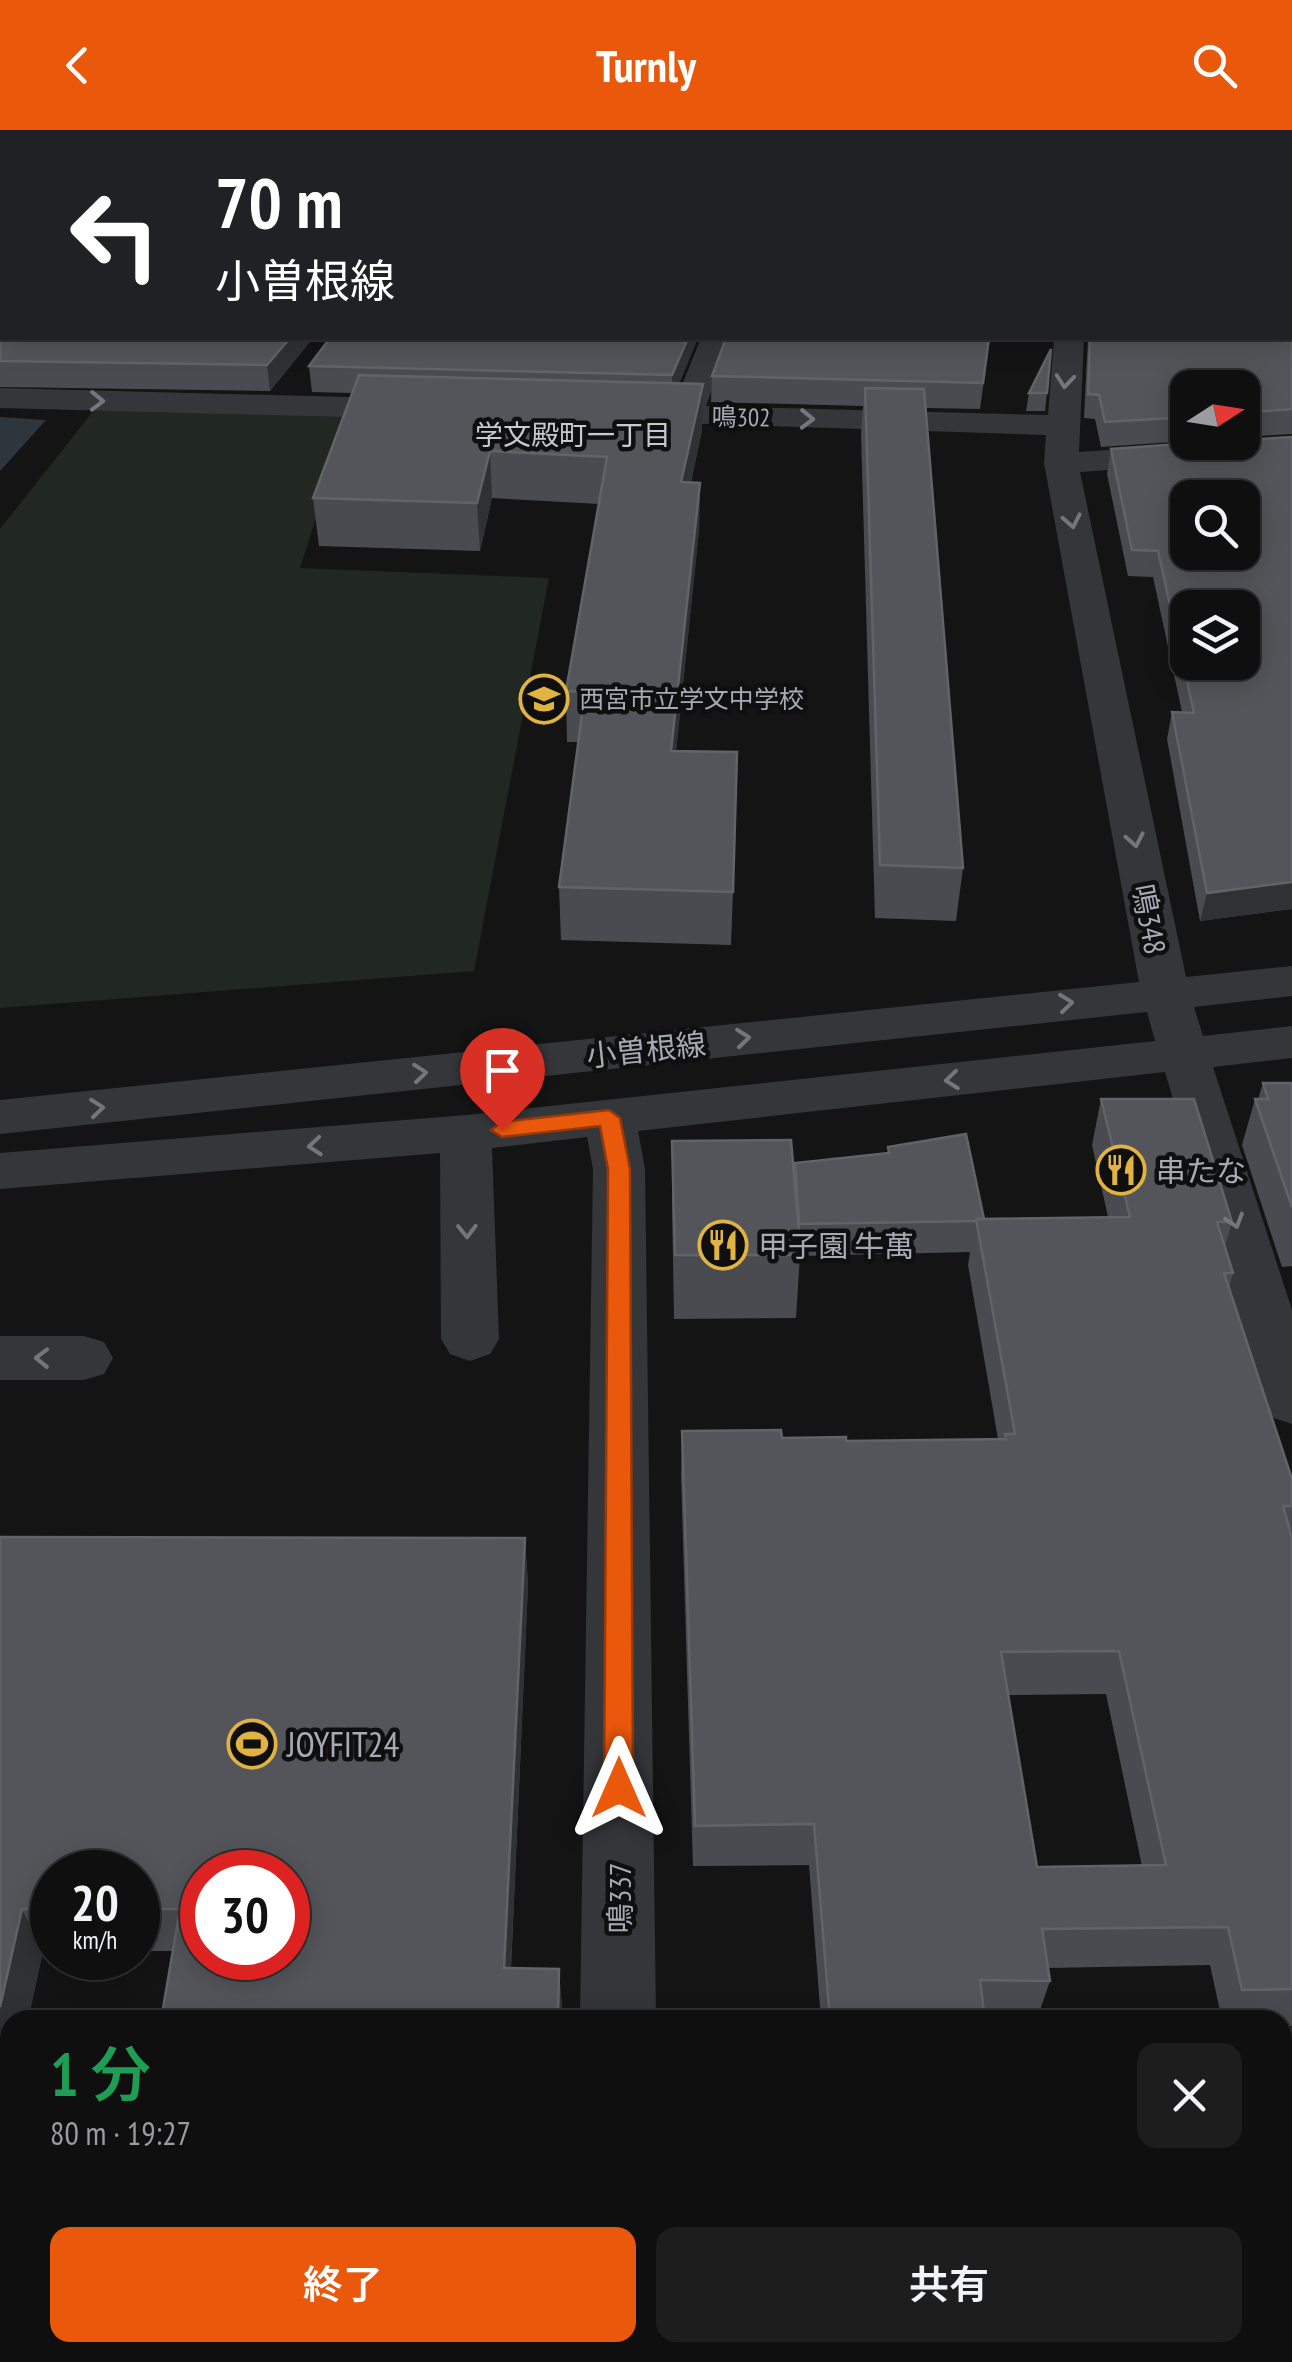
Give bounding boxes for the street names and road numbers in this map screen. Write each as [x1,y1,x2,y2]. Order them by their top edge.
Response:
street label: 鳴302 [711,400,771,434]
street label: 鳴348 [1124,881,1176,957]
street label: 小曽根線 [584,1023,708,1075]
street label: 鳴337 [600,1863,639,1933]

